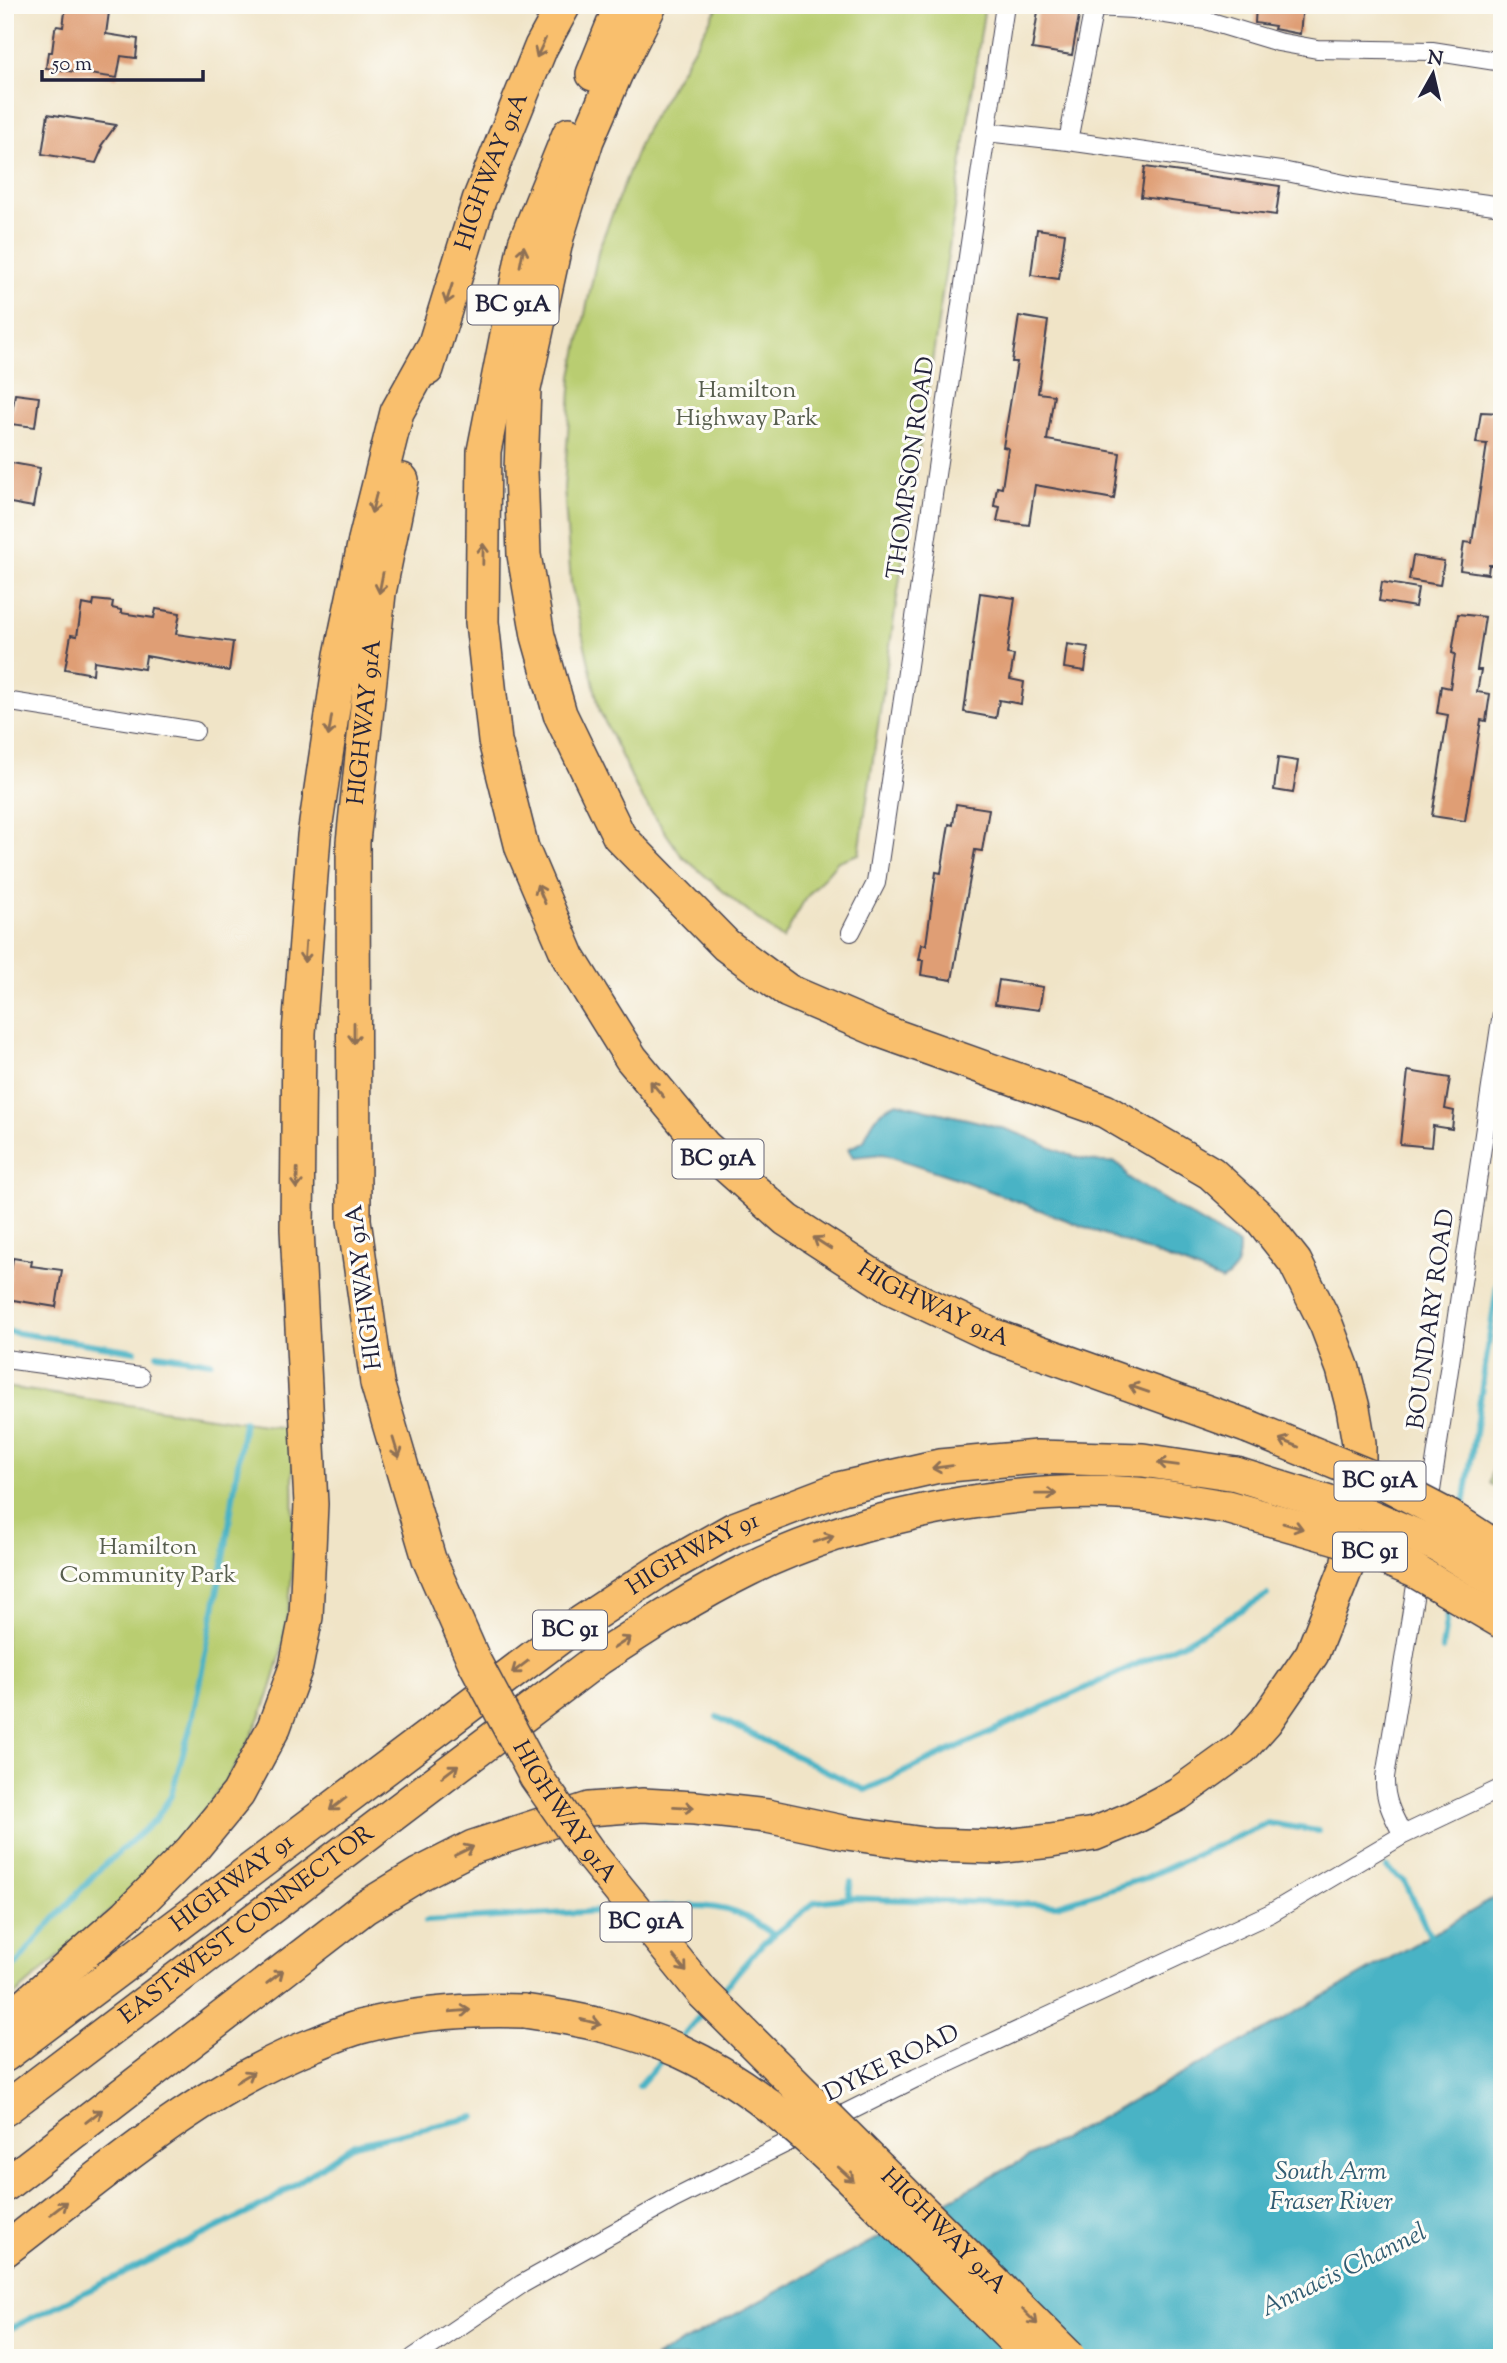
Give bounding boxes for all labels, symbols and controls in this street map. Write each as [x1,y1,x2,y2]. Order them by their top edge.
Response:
one-way arrow [534,37,547,58]
scale bar [42,38,203,82]
north arrow [1398,38,1468,108]
text: N [1426,45,1444,74]
text: 50 m [51,50,92,80]
street label: HIGHWAY 91A [447,87,538,255]
one-way arrow [516,245,530,268]
one-way arrow [442,283,454,305]
road number: BC 91A [468,286,558,324]
street label: THOMPSON ROAD [880,354,944,582]
park label: Hamilton Highway Park [676,374,818,436]
one-way arrow [367,491,380,514]
one-way arrow [476,542,489,565]
one-way arrow [374,571,387,594]
street label: HIGHWAY 91A [340,637,391,807]
one-way arrow [323,714,336,737]
one-way arrow [534,883,547,905]
one-way arrow [298,940,311,963]
one-way arrow [347,1021,361,1044]
one-way arrow [649,1080,664,1098]
road number: BC 91A [672,1140,764,1178]
one-way arrow [291,1168,304,1191]
street label: HIGHWAY 91A [338,1202,392,1372]
street label: BOUNDARY ROAD [1400,1207,1464,1431]
one-way arrow [813,1235,833,1249]
street label: HIGHWAY 91A [850,1253,1014,1357]
one-way arrow [1128,1382,1150,1394]
one-way arrow [1278,1436,1300,1449]
one-way arrow [391,1437,404,1459]
one-way arrow [1158,1457,1180,1470]
one-way arrow [931,1460,954,1473]
road number: BC 91A [1334,1462,1426,1500]
one-way arrow [1034,1488,1057,1501]
street label: HIGHWAY 91 [620,1504,764,1605]
one-way arrow [1281,1520,1303,1533]
park label: Hamilton Community Park [59,1531,237,1593]
one-way arrow [812,1532,834,1544]
road number: BC 91 [1333,1532,1407,1572]
road number: BC 91 [533,1610,607,1650]
one-way arrow [612,1636,632,1650]
one-way arrow [511,1660,530,1675]
street label: HIGHWAY 91A [503,1735,625,1891]
one-way arrow [440,1764,459,1779]
one-way arrow [329,1797,348,1811]
one-way arrow [672,1801,695,1814]
street label: EAST-WEST CONNECTOR [113,1817,382,2033]
street label: HIGHWAY 91 [164,1826,302,1941]
one-way arrow [453,1844,474,1858]
road number: BC 91A [600,1902,692,1941]
one-way arrow [672,1955,688,1973]
one-way arrow [265,1969,283,1984]
one-way arrow [449,2004,471,2017]
one-way arrow [579,2016,602,2029]
street label: DYKE ROAD [819,2017,965,2111]
one-way arrow [234,2069,254,2083]
one-way arrow [85,2108,103,2123]
water label: South Arm Fraser River [1269,2154,1393,2221]
street label: HIGHWAY 91A [872,2161,1014,2303]
one-way arrow [837,2166,855,2182]
one-way arrow [50,2201,68,2216]
water label: Annacis Channel [1255,2215,1434,2327]
one-way arrow [1021,2308,1038,2325]

